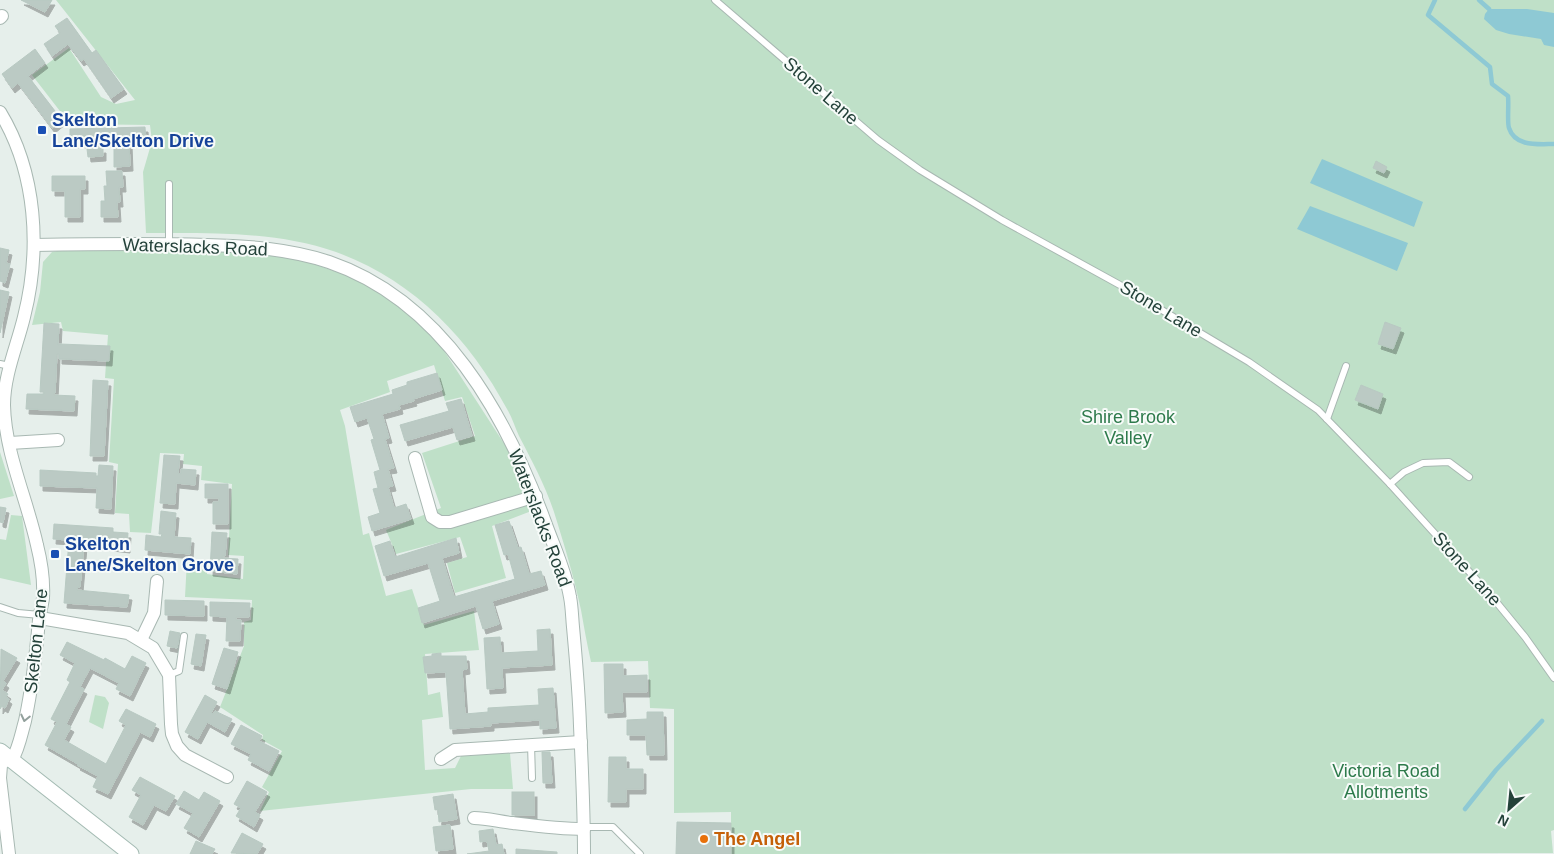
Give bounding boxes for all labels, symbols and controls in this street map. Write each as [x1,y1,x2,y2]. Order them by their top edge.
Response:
street label: Stone Lane [780,53,862,129]
place label: Skelton Lane/Skelton Drive [52,110,214,151]
marker: Skelton Lane/Skelton Drive [36,124,48,136]
street label: Waterslacks Road [122,234,268,260]
street label: Stone Lane [1116,277,1206,341]
park label: Shire Brook Valley [1081,407,1176,448]
street label: Waterslacks Road [505,447,575,589]
street label: Stone Lane [1429,528,1505,610]
place label: Skelton Lane/Skelton Grove [65,534,234,575]
marker: Skelton Lane/Skelton Grove [49,548,61,560]
street label: Skelton Lane [21,588,51,694]
one-way arrow [20,713,31,722]
park label: Victoria Road Allotments [1332,761,1440,802]
north arrow [1484,784,1534,834]
text: N [1495,811,1511,830]
place label: The Angel [714,829,800,849]
marker: The Angel [698,833,710,845]

